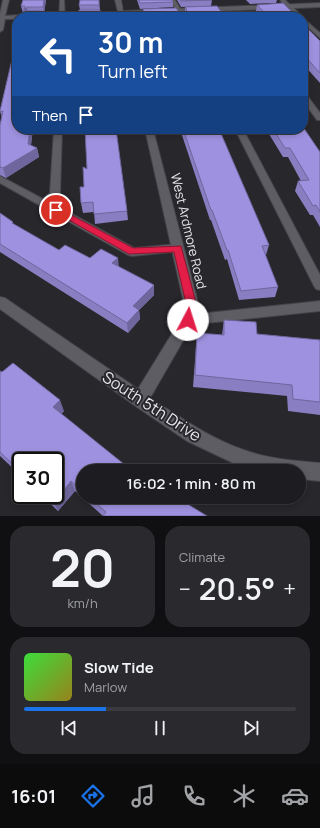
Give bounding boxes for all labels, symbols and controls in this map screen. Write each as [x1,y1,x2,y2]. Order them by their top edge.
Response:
text: 30 m [98,23,163,61]
icon: left [32,28,84,80]
text: Turn left [98,59,168,83]
icon: arrive [75,104,97,126]
text: Then [32,105,67,126]
street label: West Ardmore Road [167,171,211,291]
pin [39,193,73,227]
icon: arrive [45,199,67,221]
position arrow [167,299,209,341]
street label: South 5th Drive [98,366,206,446]
speed limit sign: 30 [12,452,64,504]
text: 16:02 · 1 min · 80 m [126,473,256,494]
text: 20 [50,532,115,603]
text: Climate [179,548,225,566]
text: 20.5° [199,568,275,609]
text: − [179,574,191,604]
text: + [283,574,296,604]
text: km/h [67,594,98,612]
text: Slow Tide [84,657,154,678]
text: Marlow [84,678,127,696]
icon: previous [58,717,80,739]
icon: pause [149,717,171,739]
icon: next [240,717,262,739]
icon: directions [79,782,107,810]
icon: music [129,782,157,810]
icon: phone [180,782,208,810]
icon: climate [230,782,258,810]
icon: car [281,782,309,810]
text: 16:01 [11,784,56,808]

